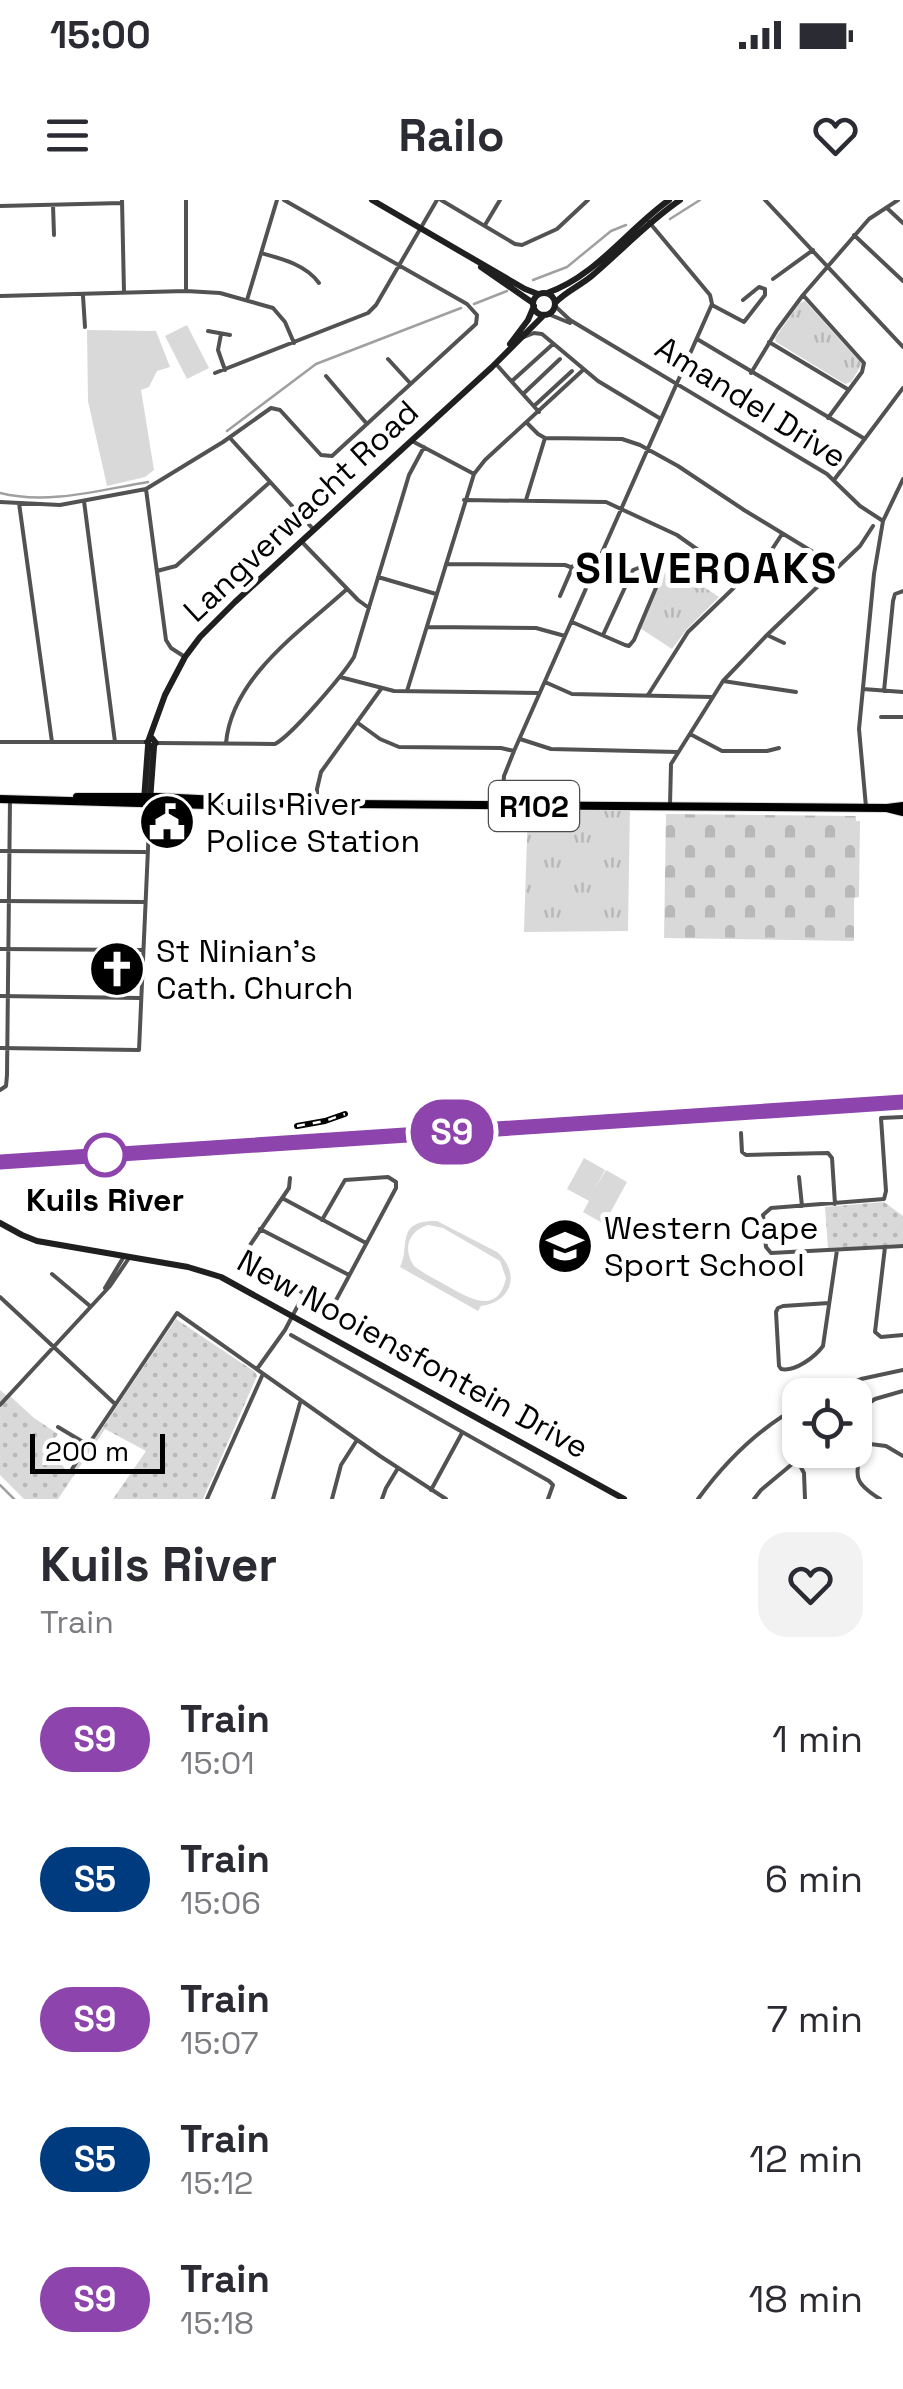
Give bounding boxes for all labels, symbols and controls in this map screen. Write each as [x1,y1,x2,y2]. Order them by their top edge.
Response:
text: 15:00 [50,11,151,59]
text: Railo [399,107,504,164]
icon: menu [40,108,95,163]
icon: heart [808,108,863,163]
street label: Amandel Drive [648,327,854,477]
street label: Langverwacht Road [175,392,427,630]
district label: SILVEROAKS [575,542,839,595]
road number: R102 [489,781,579,831]
place label: Kuils River Police Station [206,784,420,861]
public building icon: Kuils River Police Station [137,792,197,852]
place label: St Ninian's Cath. Church [156,931,353,1008]
church icon: St Ninian's Cath. Church [87,939,147,999]
line badge: S9 [407,1100,497,1164]
text: S9 [431,1110,473,1154]
marker: Kuils River [84,1134,126,1176]
place label: Kuils River [26,1180,184,1220]
place label: Western Cape Sport School [604,1208,819,1285]
school or university icon: Western Cape Sport School [535,1216,595,1276]
street label: New Nooiensfontein Drive [230,1241,596,1467]
map controls [782,1378,872,1468]
button: locate [782,1378,872,1468]
scale bar [30,1429,165,1474]
text: 200 m [45,1433,129,1469]
button: heart [758,1532,863,1637]
text: Kuils River [40,1534,277,1595]
text: Train [40,1602,114,1642]
text: Train [180,1695,270,1743]
text: 1 min [772,1715,863,1763]
text: S9 [74,1717,116,1761]
text: 15:01 [180,1743,255,1783]
text: Train [180,1835,270,1883]
text: 6 min [765,1855,863,1903]
text: S5 [74,1857,116,1901]
text: 15:06 [180,1883,261,1923]
text: Train [180,1975,270,2023]
text: 7 min [767,1995,863,2043]
text: S9 [74,1997,116,2041]
text: 15:07 [180,2023,259,2063]
text: Train [180,2115,270,2163]
text: 12 min [749,2135,863,2183]
text: S5 [74,2137,116,2181]
text: 15:12 [180,2163,253,2203]
text: Train [180,2255,270,2303]
text: 18 min [748,2275,863,2323]
text: S9 [74,2277,116,2321]
text: 15:18 [180,2303,254,2343]

